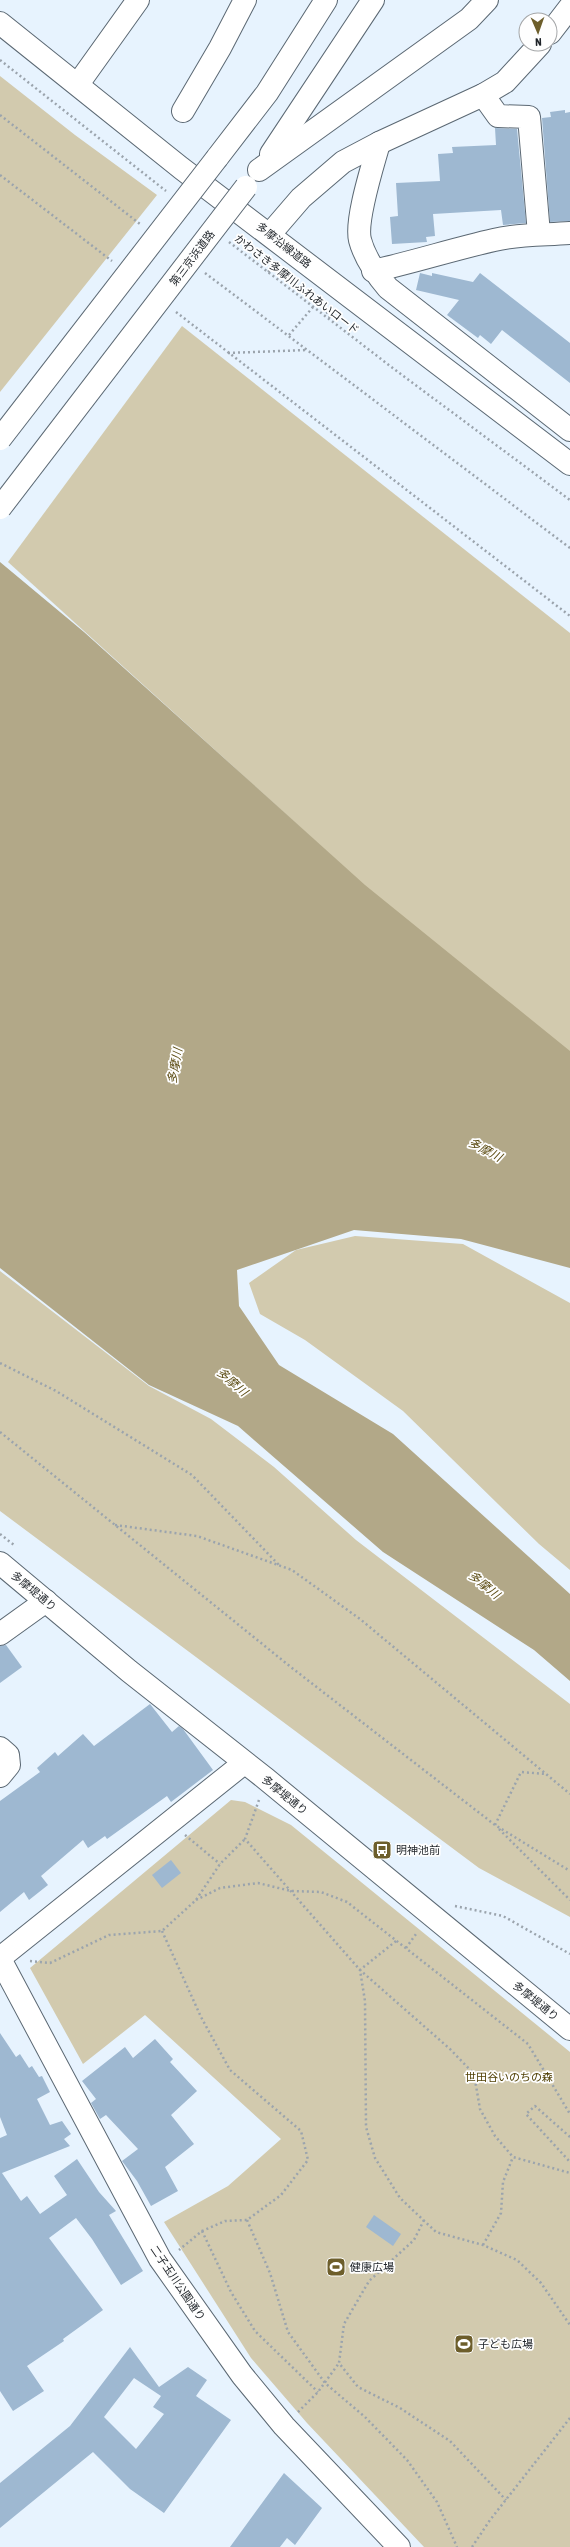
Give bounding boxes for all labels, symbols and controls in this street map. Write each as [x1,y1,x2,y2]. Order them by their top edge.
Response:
north arrow [518,12,558,52]
text: N [535,36,542,48]
street label: 多摩沿線道路 [254,220,314,270]
street label: 第三京浜道路 [167,228,217,288]
street label: かわさき多摩川ふれあいロード [233,232,361,336]
water label: 多摩川 [165,1045,185,1085]
water label: 多摩川 [466,1135,506,1166]
water label: 多摩川 [214,1365,252,1400]
water label: 多摩川 [466,1568,504,1603]
street label: 多摩堤通り [9,1569,59,1613]
street label: 多摩堤通り [260,1773,310,1817]
bus stop icon: 明神池前 [371,1839,393,1861]
place label: 明神池前 [396,1844,440,1856]
street label: 多摩堤通り [511,1979,561,2023]
park label: 世田谷いのちの森 [465,2071,553,2083]
street label: 二子玉川公園通り [148,2243,208,2323]
sports icon: 健康広場 [325,2256,347,2278]
place label: 健康広場 [350,2261,394,2273]
sports icon: 子ども広場 [453,2333,475,2355]
place label: 子ども広場 [478,2338,533,2350]

